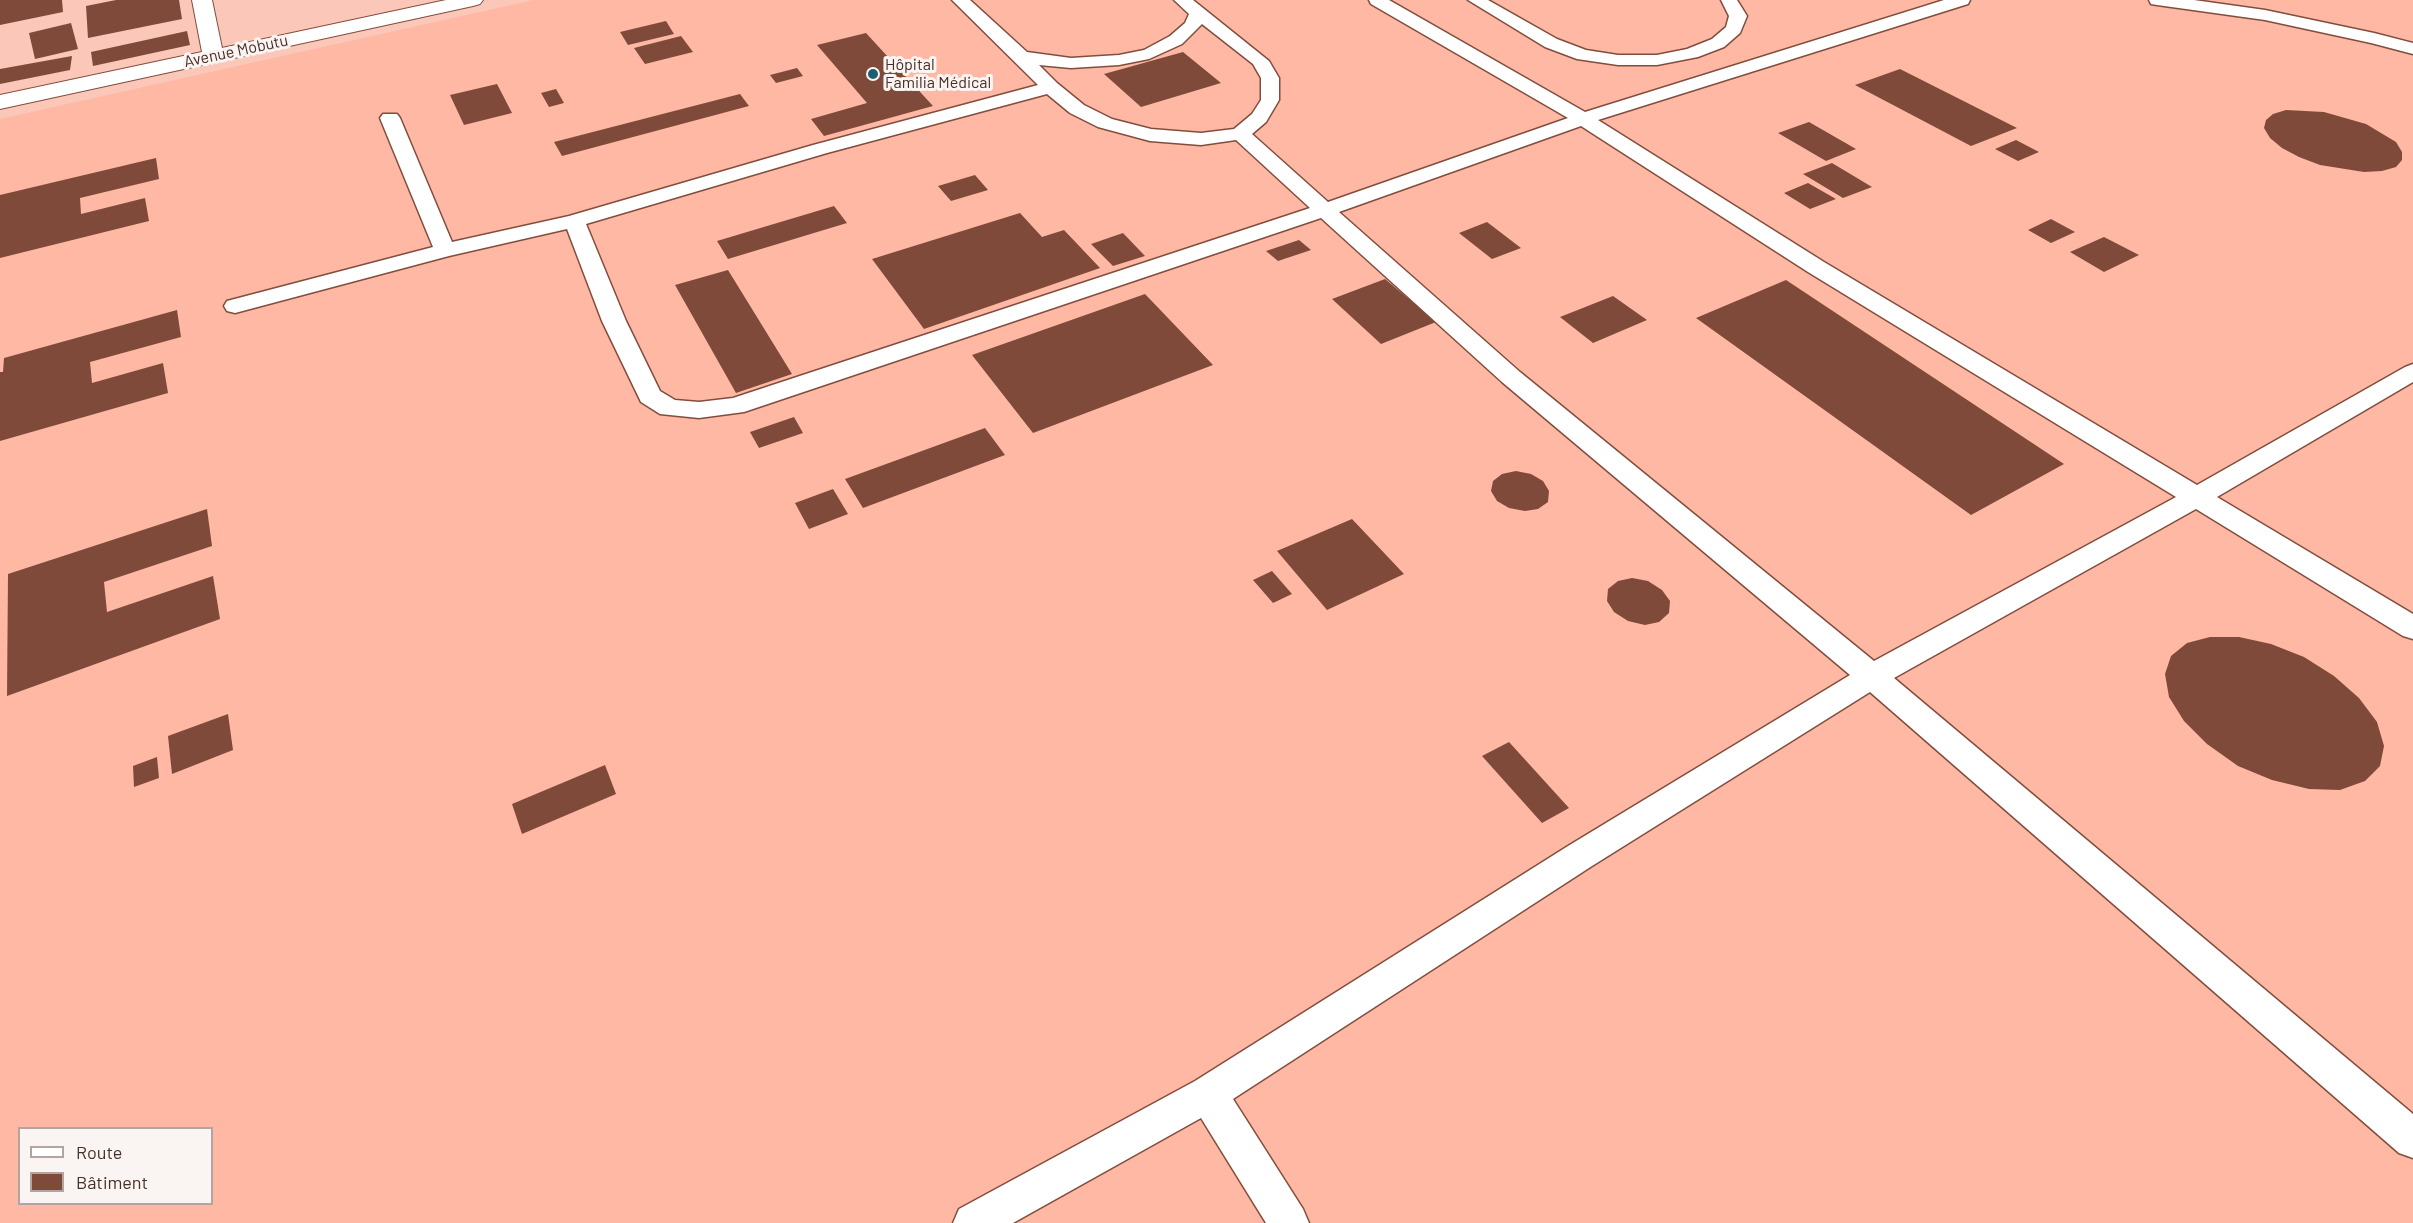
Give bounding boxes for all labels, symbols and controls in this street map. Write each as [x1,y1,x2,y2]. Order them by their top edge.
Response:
street label: Avenue Mobutu [182,31,290,71]
place label: Hôpital Familia Médical [885,55,991,93]
marker: Hôpital Familia Médical [866,67,880,81]
legend [18,1127,213,1205]
text: Route [76,1141,122,1163]
text: Bâtiment [76,1171,148,1193]

